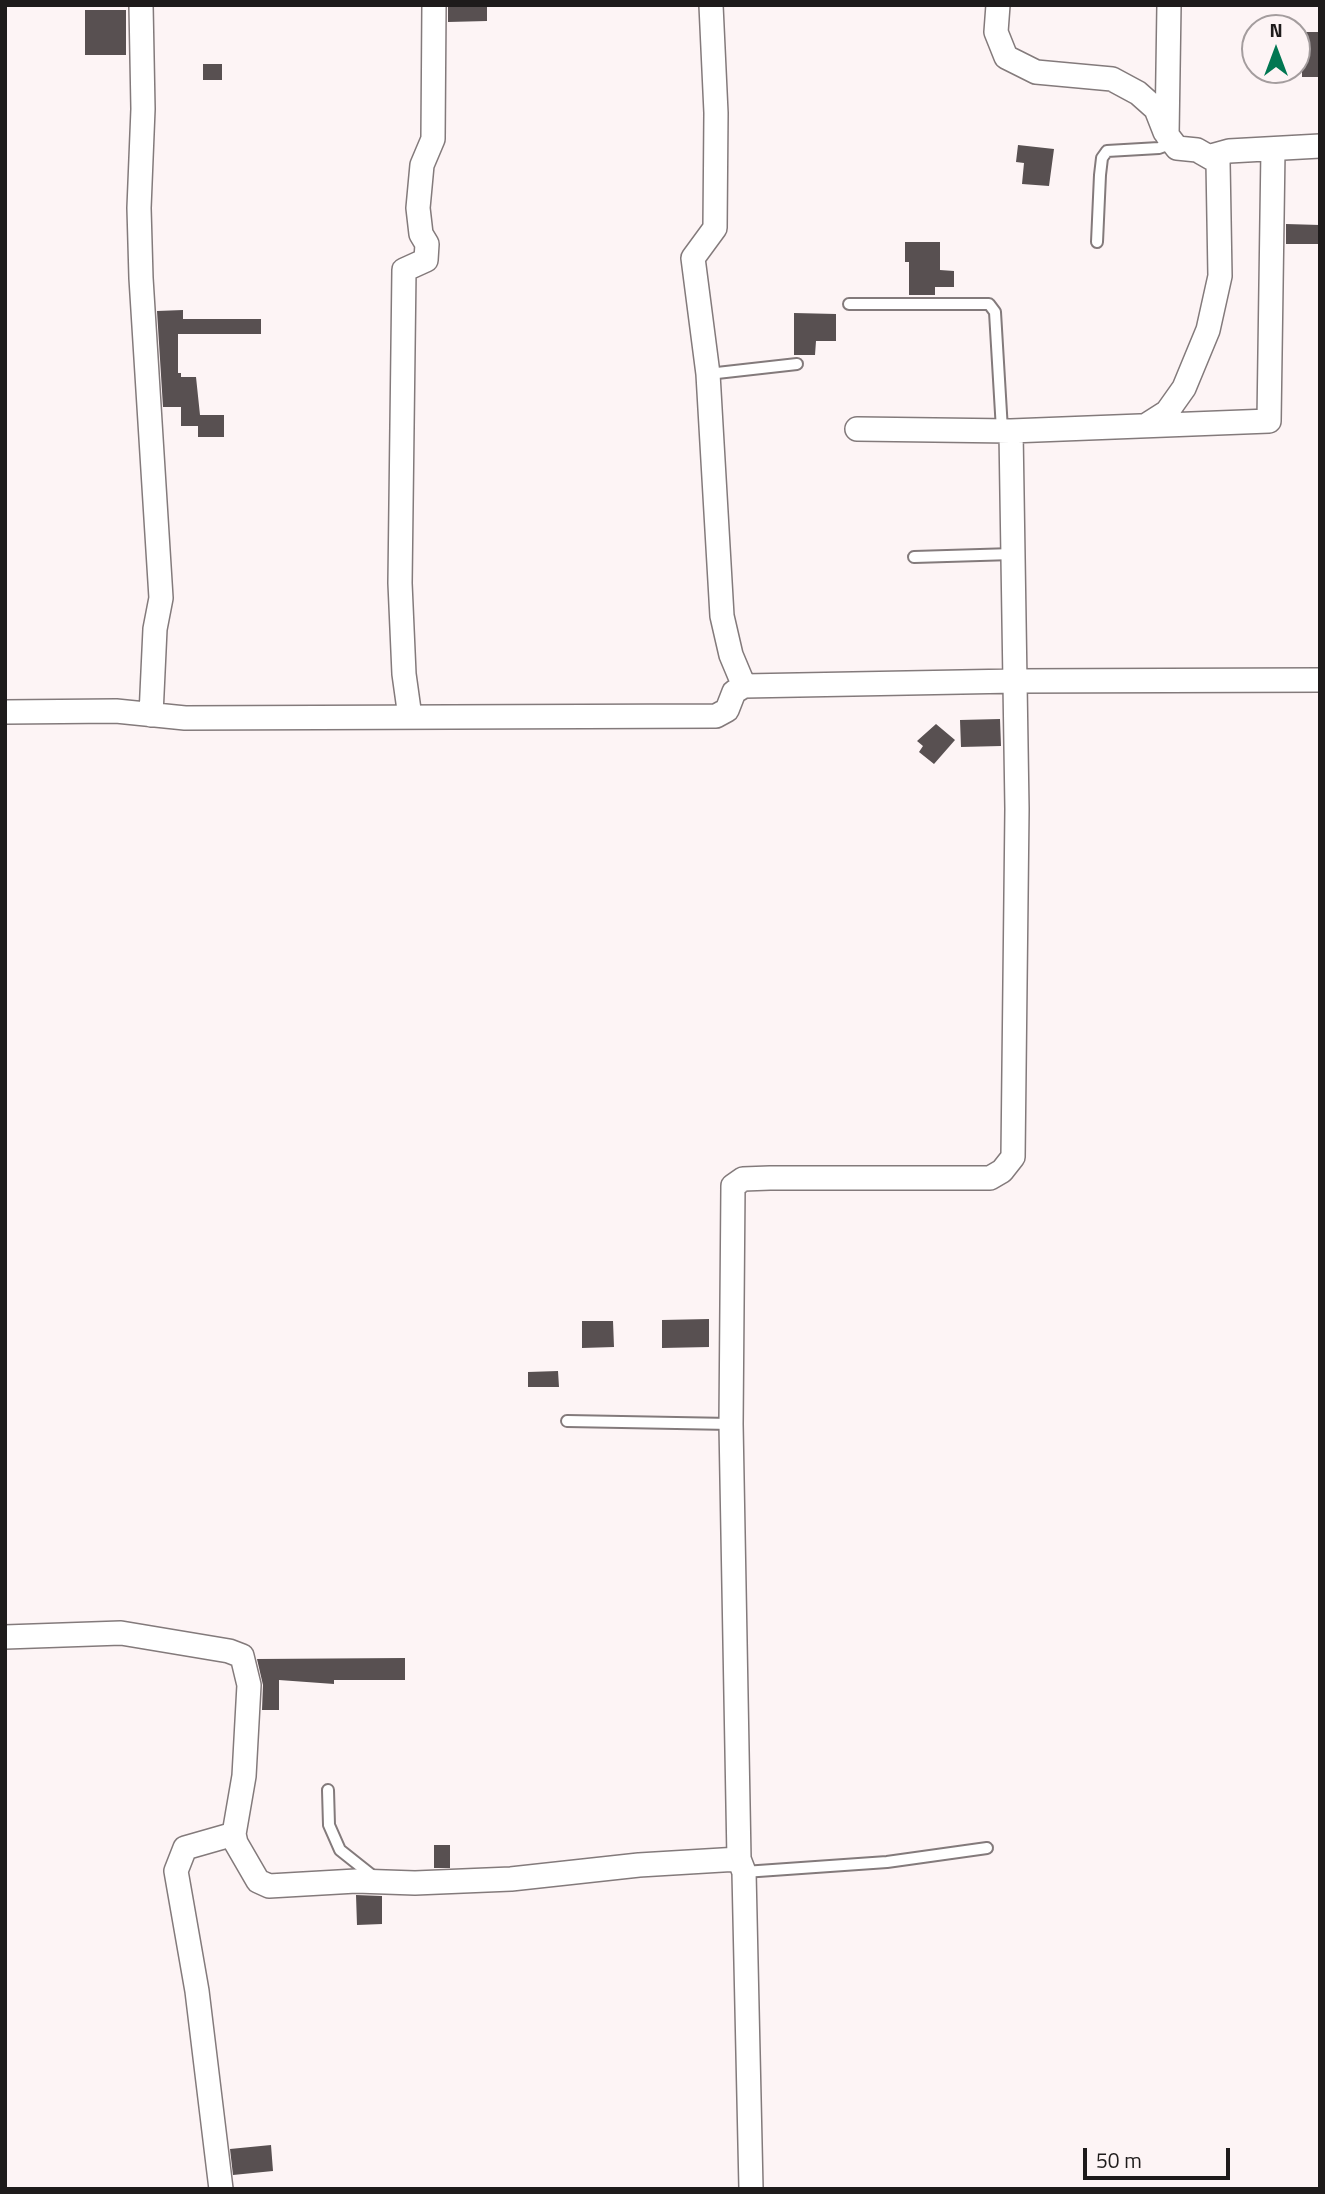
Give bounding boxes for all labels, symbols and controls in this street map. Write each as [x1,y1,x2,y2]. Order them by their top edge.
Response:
north arrow [1241,14,1311,84]
text: N [1269,15,1283,44]
scale bar [1087,2134,1234,2178]
text: 50 m [1096,2144,1142,2176]

